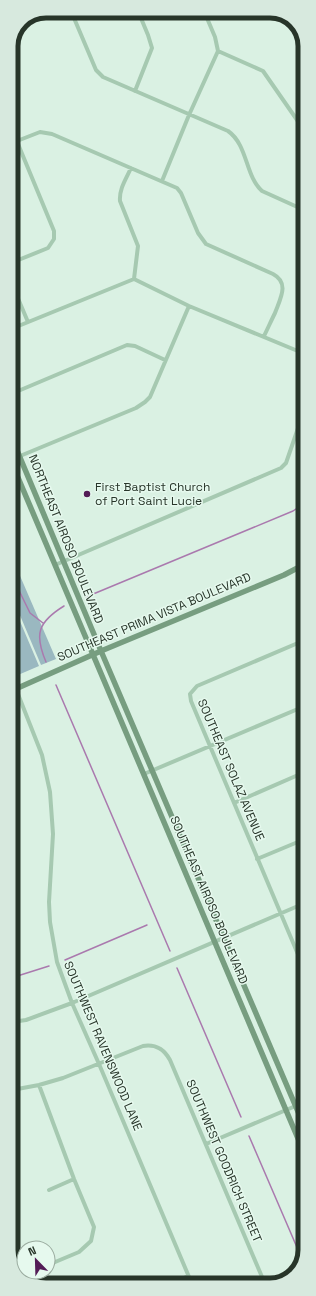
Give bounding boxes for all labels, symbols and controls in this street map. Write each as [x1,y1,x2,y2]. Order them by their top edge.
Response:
street label: NORTHEAST AIROSO BOULEVARD [25,452,107,626]
place label: First Baptist Church of Port Saint Lucie [95,479,210,509]
marker: First Baptist Church of Port Saint Lucie [82,489,92,499]
street label: SOUTHEAST PRIMA VISTA BOULEVARD [55,569,253,665]
street label: SOUTHEAST SOLAZ AVENUE [194,697,268,844]
street label: SOUTHEAST AIROSO BOULEVARD [166,814,252,986]
street label: SOUTHWEST RAVENSWOOD LANE [60,959,146,1133]
street label: SOUTHWEST GOODRICH STREET [182,1077,266,1245]
north arrow [16,1240,56,1280]
text: N [26,1243,38,1259]

